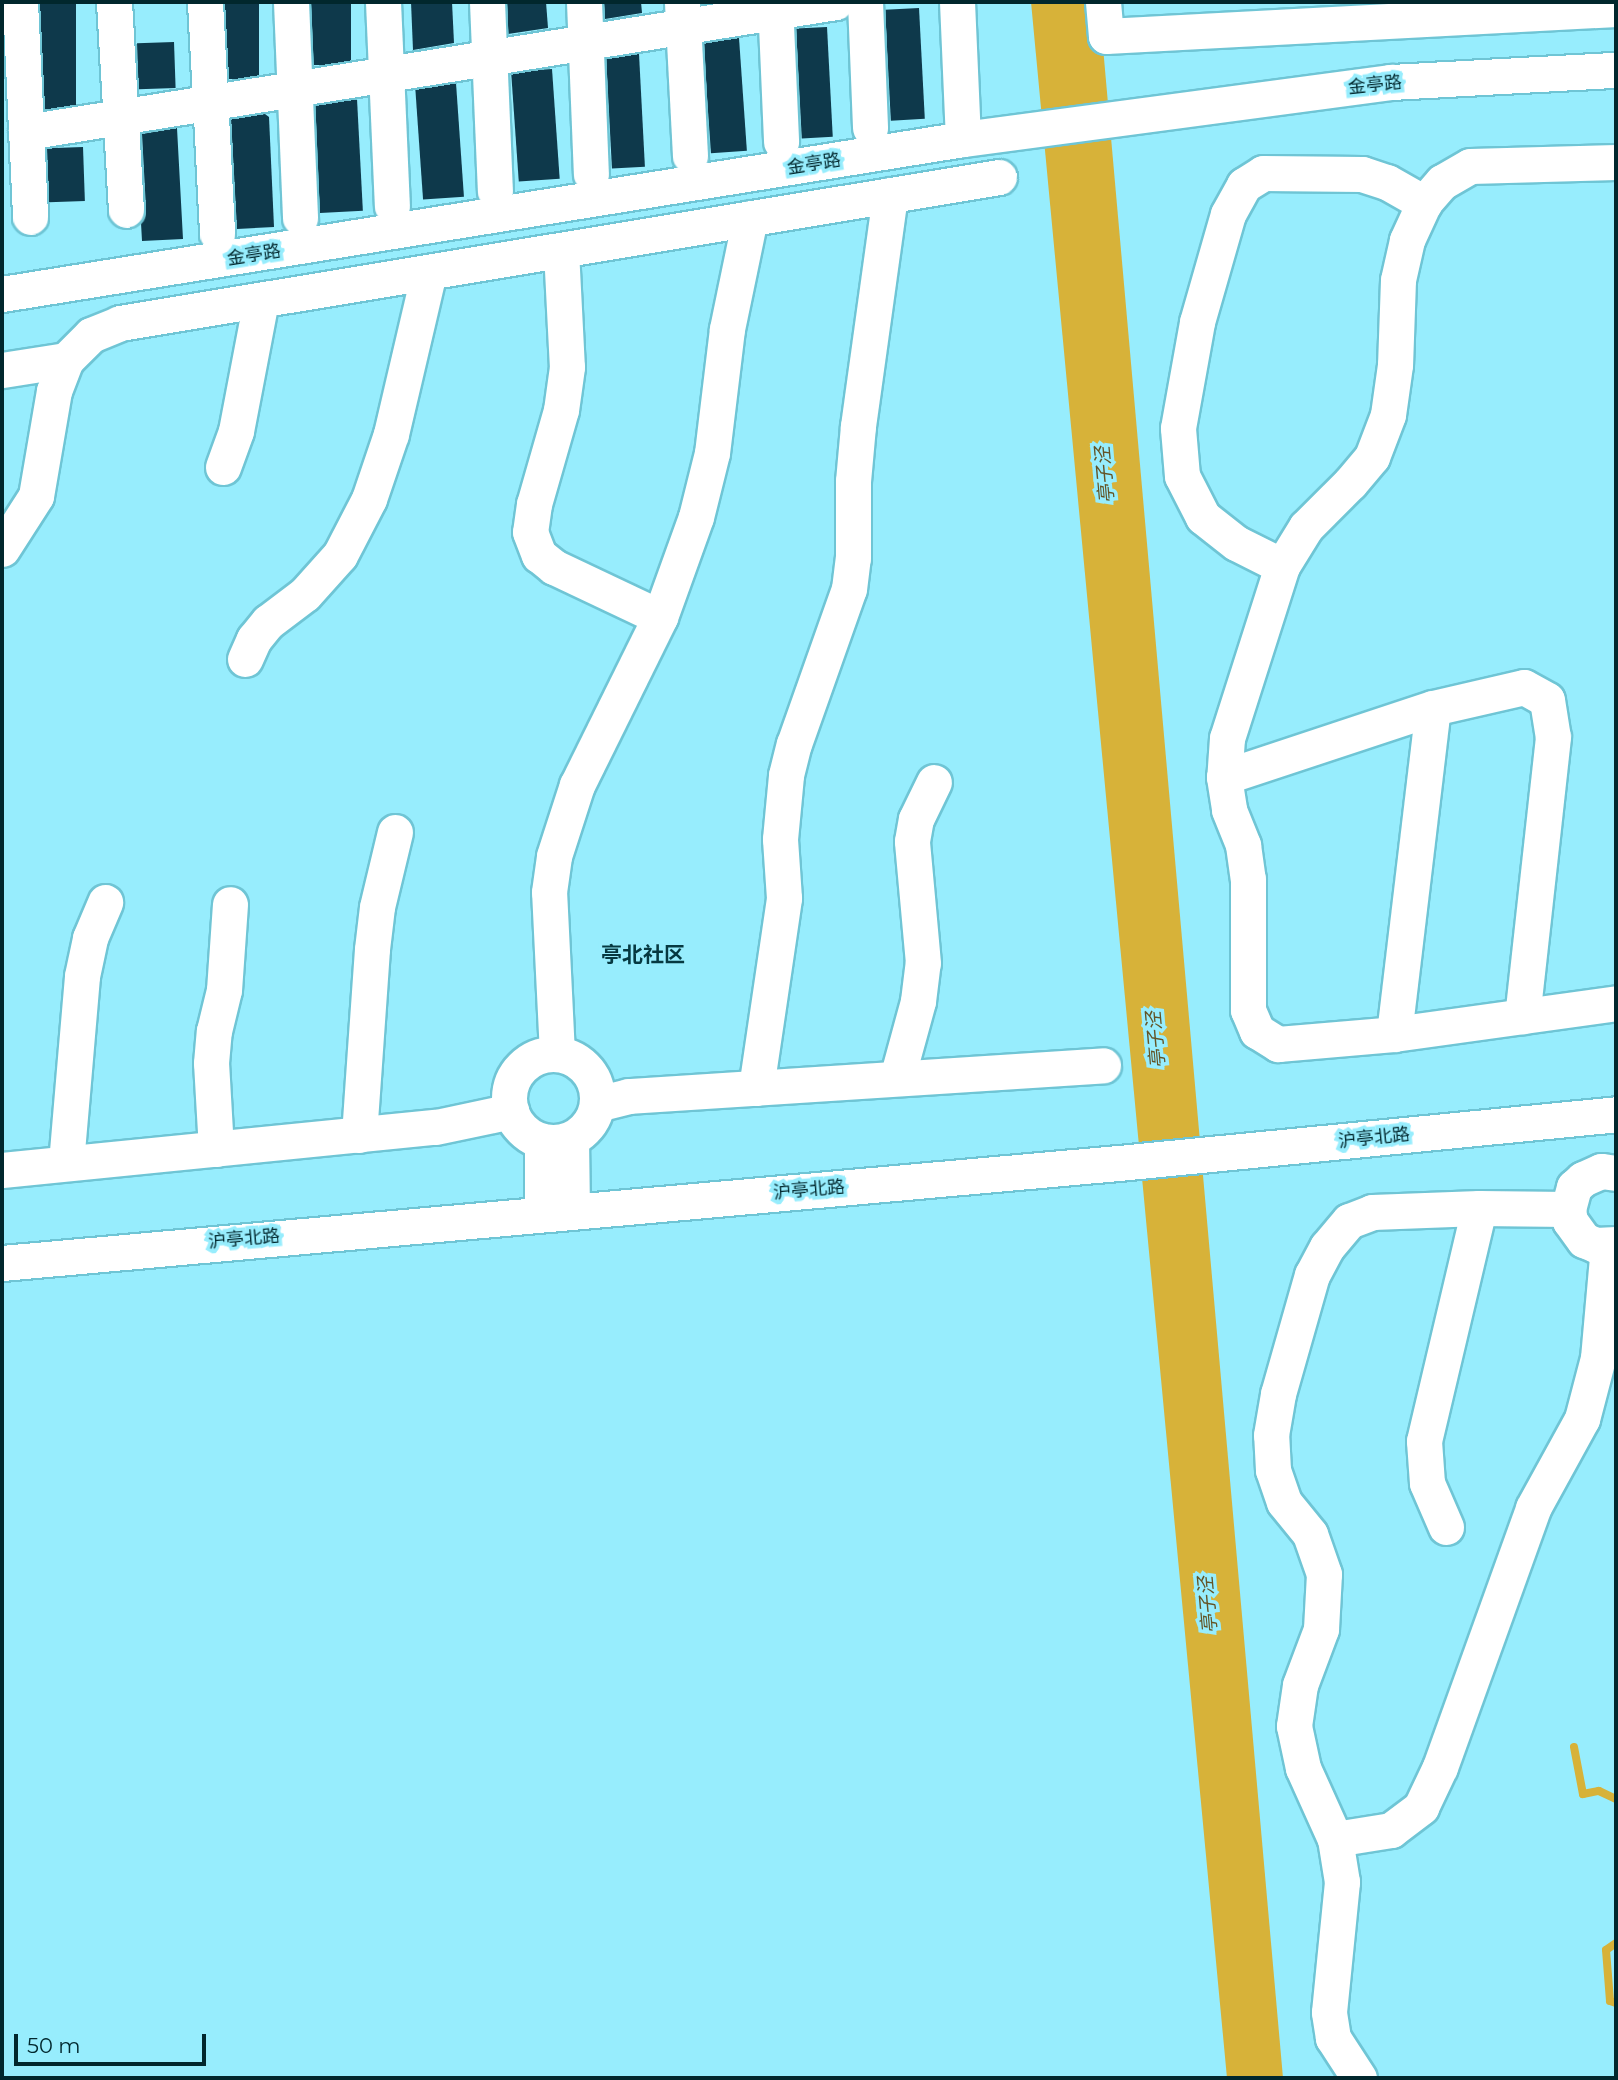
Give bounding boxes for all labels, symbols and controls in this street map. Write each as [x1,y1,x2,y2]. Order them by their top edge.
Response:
street label: 金亭路 [1347,71,1403,99]
street label: 金亭路 [786,149,842,179]
street label: 金亭路 [226,240,282,270]
water label: 亭子泾 [1091,446,1119,504]
district label: 亭北社区 [601,942,685,968]
water label: 亭子泾 [1142,1011,1170,1069]
street label: 沪亭北路 [1337,1123,1411,1153]
street label: 沪亭北路 [772,1176,846,1204]
street label: 沪亭北路 [207,1225,281,1253]
water label: 亭子泾 [1194,1576,1222,1634]
scale bar [18,2021,210,2064]
text: 50 m [27,2033,81,2058]

